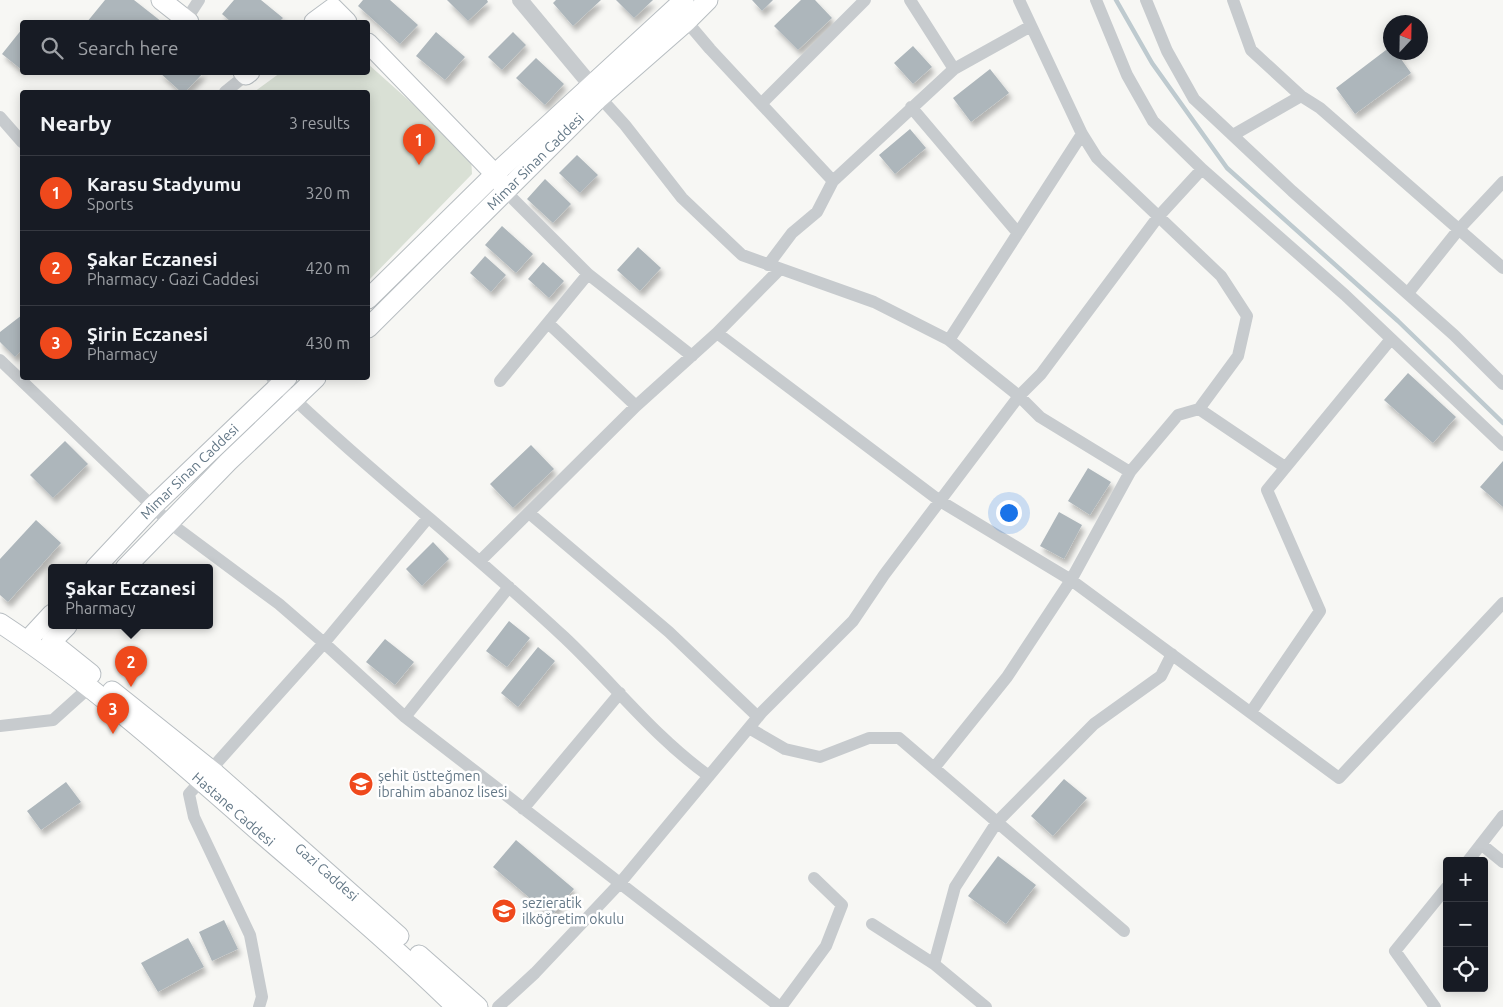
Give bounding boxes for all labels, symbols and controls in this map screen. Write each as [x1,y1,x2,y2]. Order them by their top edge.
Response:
north arrow [1383,15,1428,60]
search box [20,20,370,75]
icon: search [38,34,66,62]
text: Search here [78,37,178,59]
street label: Mimar Sinan Caddesi [484,110,587,213]
text: Nearby [40,111,111,135]
text: 3 results [289,114,350,132]
pin: 1 [403,124,435,165]
text: Karasu Stadyumu [87,173,241,195]
text: 1 [51,184,61,202]
text: 320 m [305,184,350,202]
text: Sports [87,195,133,213]
text: Şakar Eczanesi [87,248,218,270]
text: 2 [51,259,61,277]
text: 420 m [305,259,350,277]
text: Pharmacy · Gazi Caddesi [87,270,259,288]
text: Şirin Eczanesi [87,323,208,345]
text: 3 [51,334,61,352]
text: 430 m [305,334,350,352]
text: Pharmacy [87,345,157,363]
street label: Mimar Sinan Caddesi [137,421,242,522]
your location [996,500,1022,526]
popup [48,564,213,629]
text: Şakar Eczanesi [65,577,196,599]
text: Pharmacy [65,599,136,617]
pin: 2 [115,646,147,687]
pin: 3 [97,693,129,734]
place label: şehit üstteğmen ibrahim abanoz lisesi [378,768,507,800]
street label: Hastane Caddesi [189,769,278,850]
school or university icon: şehit üstteğmen ibrahim abanoz lisesi [348,771,374,797]
street label: Gazi Caddesi [292,840,362,904]
map controls [1443,857,1488,992]
button: + [1443,857,1488,902]
place label: sezieratik ilköğretim okulu [522,895,624,927]
school or university icon: sezieratik ilköğretim okulu [491,898,517,924]
button: − [1443,902,1488,947]
button: locate [1443,947,1488,992]

